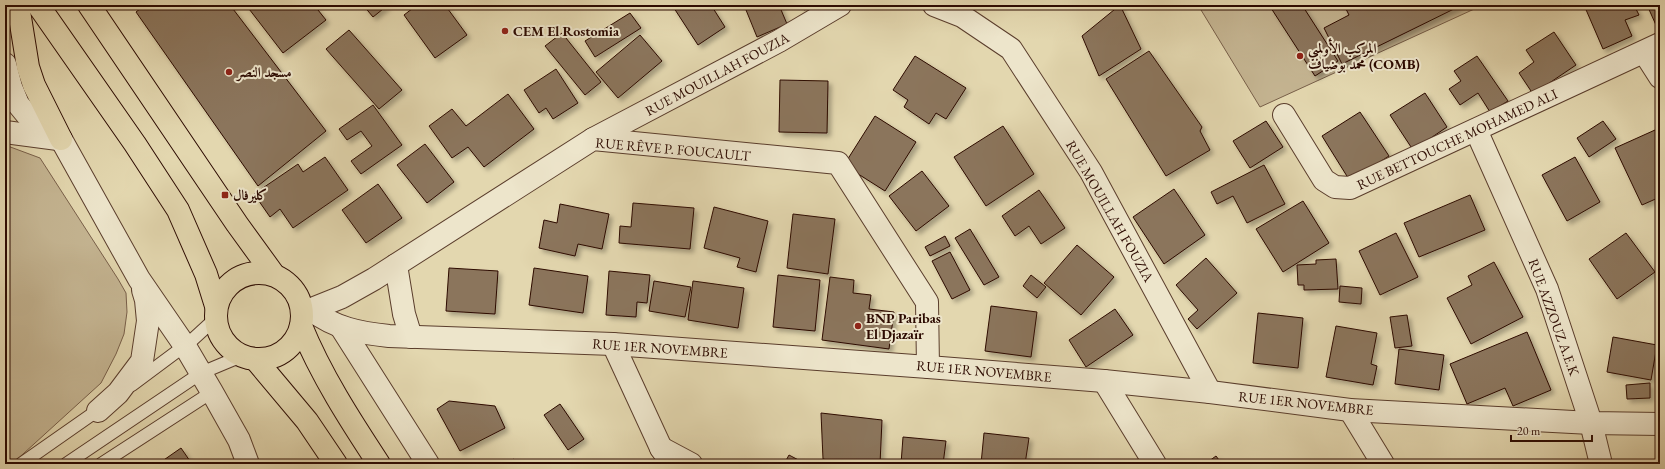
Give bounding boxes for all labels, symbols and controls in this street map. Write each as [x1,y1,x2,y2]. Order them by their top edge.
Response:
place label: CEM El Rostomia [513,22,620,40]
marker: CEM El Rostomia [500,26,510,36]
street label: RUE MOUILLAH FOUZIA [642,28,792,120]
place label: المركب الأولمبي محمد بوضياف (COMB) [1308,38,1420,73]
marker: المركب الأولمبي محمد بوضياف (COMB) [1295,51,1305,61]
place label: مسجد النصر [235,63,292,82]
marker: مسجد النصر [224,67,234,77]
street label: RUE BETTOUCHE MOHAMED ALI [1354,84,1560,194]
street label: RUE RÊVE P. FOUCAULT [595,133,752,165]
street label: RUE MOUILLAH FOUZIA [1062,137,1158,285]
place label: كليرفال [233,186,267,204]
marker: كليرفال [220,190,230,200]
street label: RUE AZZOUZ A.E.K [1524,256,1584,378]
place label: BNP Paribas El Djazaïr [866,309,941,343]
marker: BNP Paribas El Djazaïr [853,321,863,331]
street label: RUE 1ER NOVEMBRE [592,334,728,362]
street label: RUE 1ER NOVEMBRE [916,356,1052,386]
street label: RUE 1ER NOVEMBRE [1238,387,1375,419]
scale bar [1511,417,1592,443]
text: 20 m [1517,423,1541,439]

